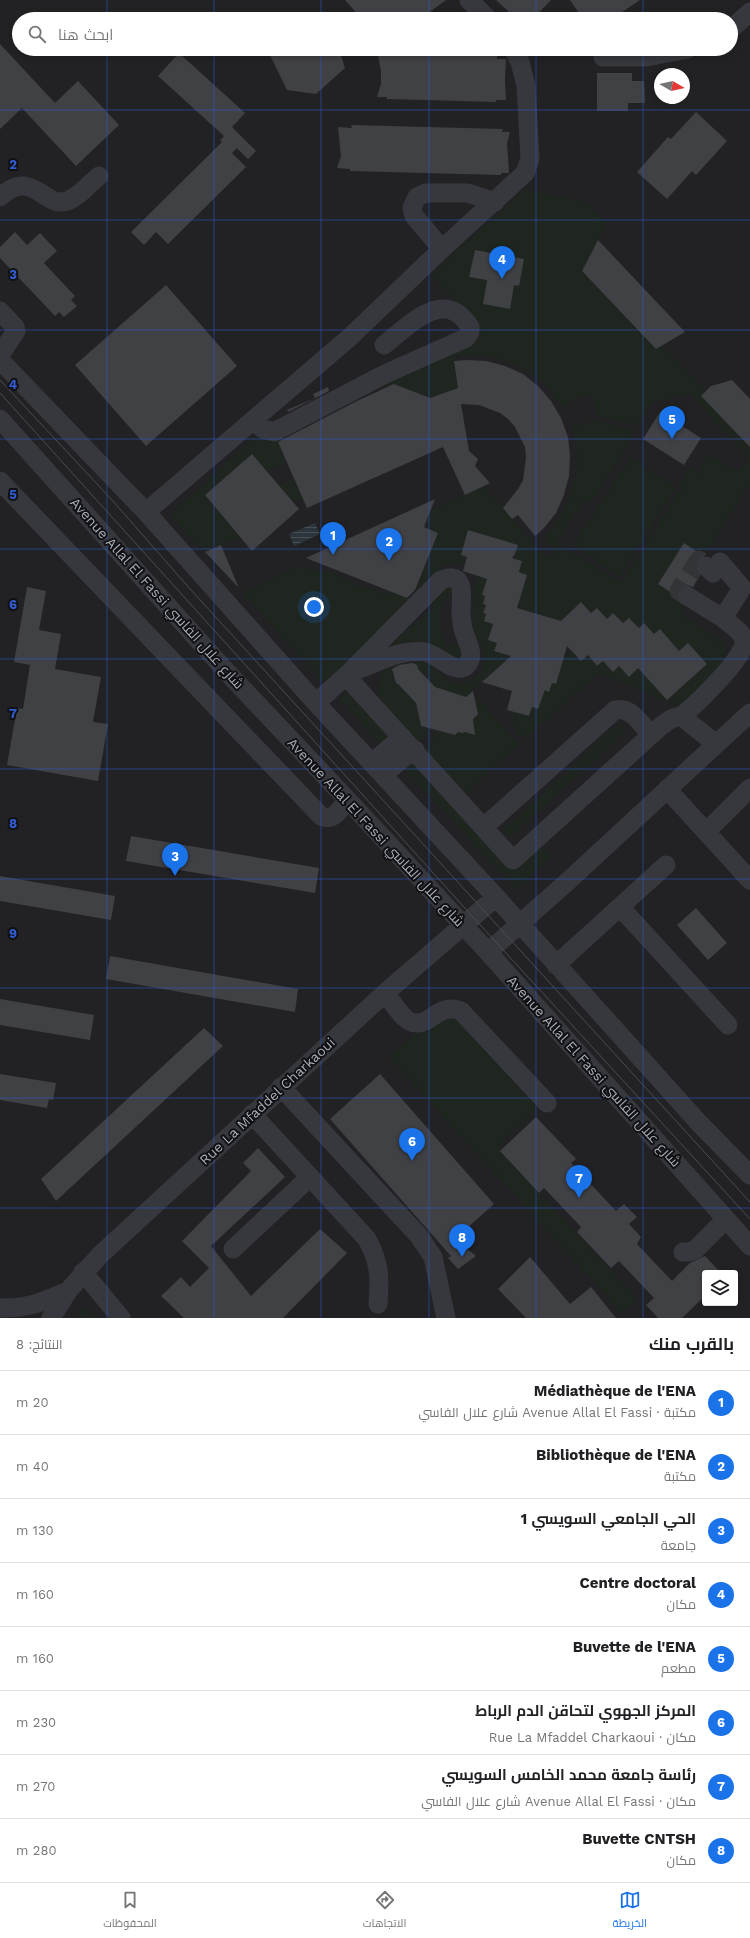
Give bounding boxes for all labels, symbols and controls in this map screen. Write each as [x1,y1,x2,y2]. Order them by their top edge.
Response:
search box [12,12,738,56]
icon: search [26,23,48,45]
text: ابحث هنا [58,26,113,44]
north arrow [654,68,690,104]
text: 2 [9,157,17,172]
pin: 4 [489,246,515,279]
text: 3 [9,267,17,282]
text: 4 [9,377,18,392]
pin: 5 [659,406,685,439]
text: 5 [9,487,17,502]
street label: Avenue Allal El Fassi شارع علال الفاسي [65,494,247,694]
pin: 1 [320,522,346,555]
pin: 2 [376,528,402,561]
text: 6 [9,597,17,612]
your location [304,597,324,617]
text: 7 [9,706,17,721]
street label: Avenue Allal El Fassi شارع علال الفاسي [282,735,468,931]
text: 8 [9,816,17,831]
pin: 3 [162,843,188,876]
text: 9 [9,926,17,941]
street label: Avenue Allal El Fassi شارع علال الفاسي [502,972,684,1172]
street label: Rue La Mfaddel Charkaoui [196,1034,338,1168]
pin: 6 [399,1128,425,1161]
pin: 7 [566,1165,592,1198]
pin: 8 [449,1224,475,1257]
map controls [702,1270,738,1306]
button: layers [702,1270,738,1306]
text: بالقرب منك [649,1334,734,1354]
text: النتائج: 8 [16,1337,62,1352]
text: Médiathèque de l'ENA [534,1382,696,1400]
text: 20 m [16,1395,49,1410]
text: 1 [718,1395,724,1410]
text: مكتبة · Avenue Allal El Fassi شارع علال الفاسي [419,1405,696,1420]
text: Bibliothèque de l'ENA [536,1446,696,1464]
text: 40 m [16,1459,49,1474]
text: 2 [717,1459,725,1474]
text: مكتبة [664,1469,696,1484]
text: الحي الجامعي السويسي 1 [521,1510,696,1528]
text: 130 m [16,1523,54,1538]
text: 3 [717,1523,725,1538]
text: جامعة [661,1538,696,1553]
text: Centre doctoral [580,1574,696,1592]
text: 160 m [16,1587,54,1602]
text: 4 [717,1587,725,1602]
text: مكان [667,1597,696,1612]
text: Buvette de l'ENA [573,1638,696,1656]
text: 160 m [16,1651,54,1666]
text: 5 [717,1651,725,1666]
text: مطعم [661,1661,696,1676]
text: المركز الجهوي لتحاقن الدم الرباط [475,1702,696,1720]
text: 230 m [16,1715,56,1730]
text: 6 [717,1715,725,1730]
text: مكان · Rue La Mfaddel Charkaoui [489,1730,696,1745]
text: رئاسة جامعة محمد الخامس السويسي [441,1766,696,1784]
text: 270 m [16,1779,55,1794]
text: 7 [717,1779,725,1794]
text: مكان · Avenue Allal El Fassi شارع علال الفاسي [421,1794,696,1809]
text: Buvette CNTSH [582,1830,696,1848]
text: 280 m [16,1843,57,1858]
text: 8 [717,1843,725,1858]
text: مكان [667,1853,696,1868]
tab: المحفوظات [103,1889,157,1933]
tab: الاتجاهات [363,1889,406,1933]
tab: الخريطة [613,1889,647,1933]

